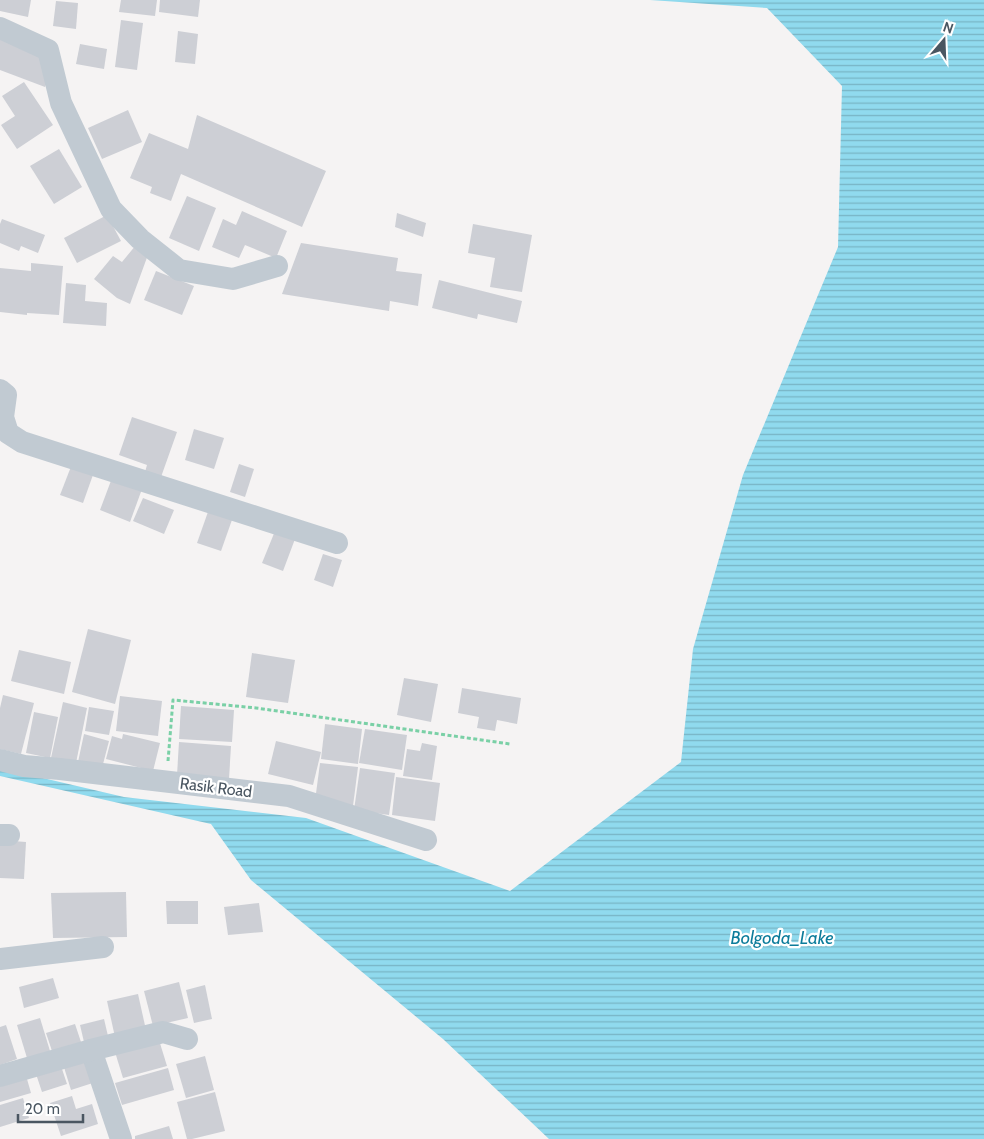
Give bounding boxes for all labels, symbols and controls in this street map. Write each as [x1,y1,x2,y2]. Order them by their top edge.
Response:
north arrow [919,15,969,65]
text: N [941,18,956,38]
street label: Rasik Road [179,774,253,801]
water label: Bolgoda_Lake [730,927,834,949]
scale bar [18,1092,82,1124]
text: 20 m [25,1100,60,1118]

